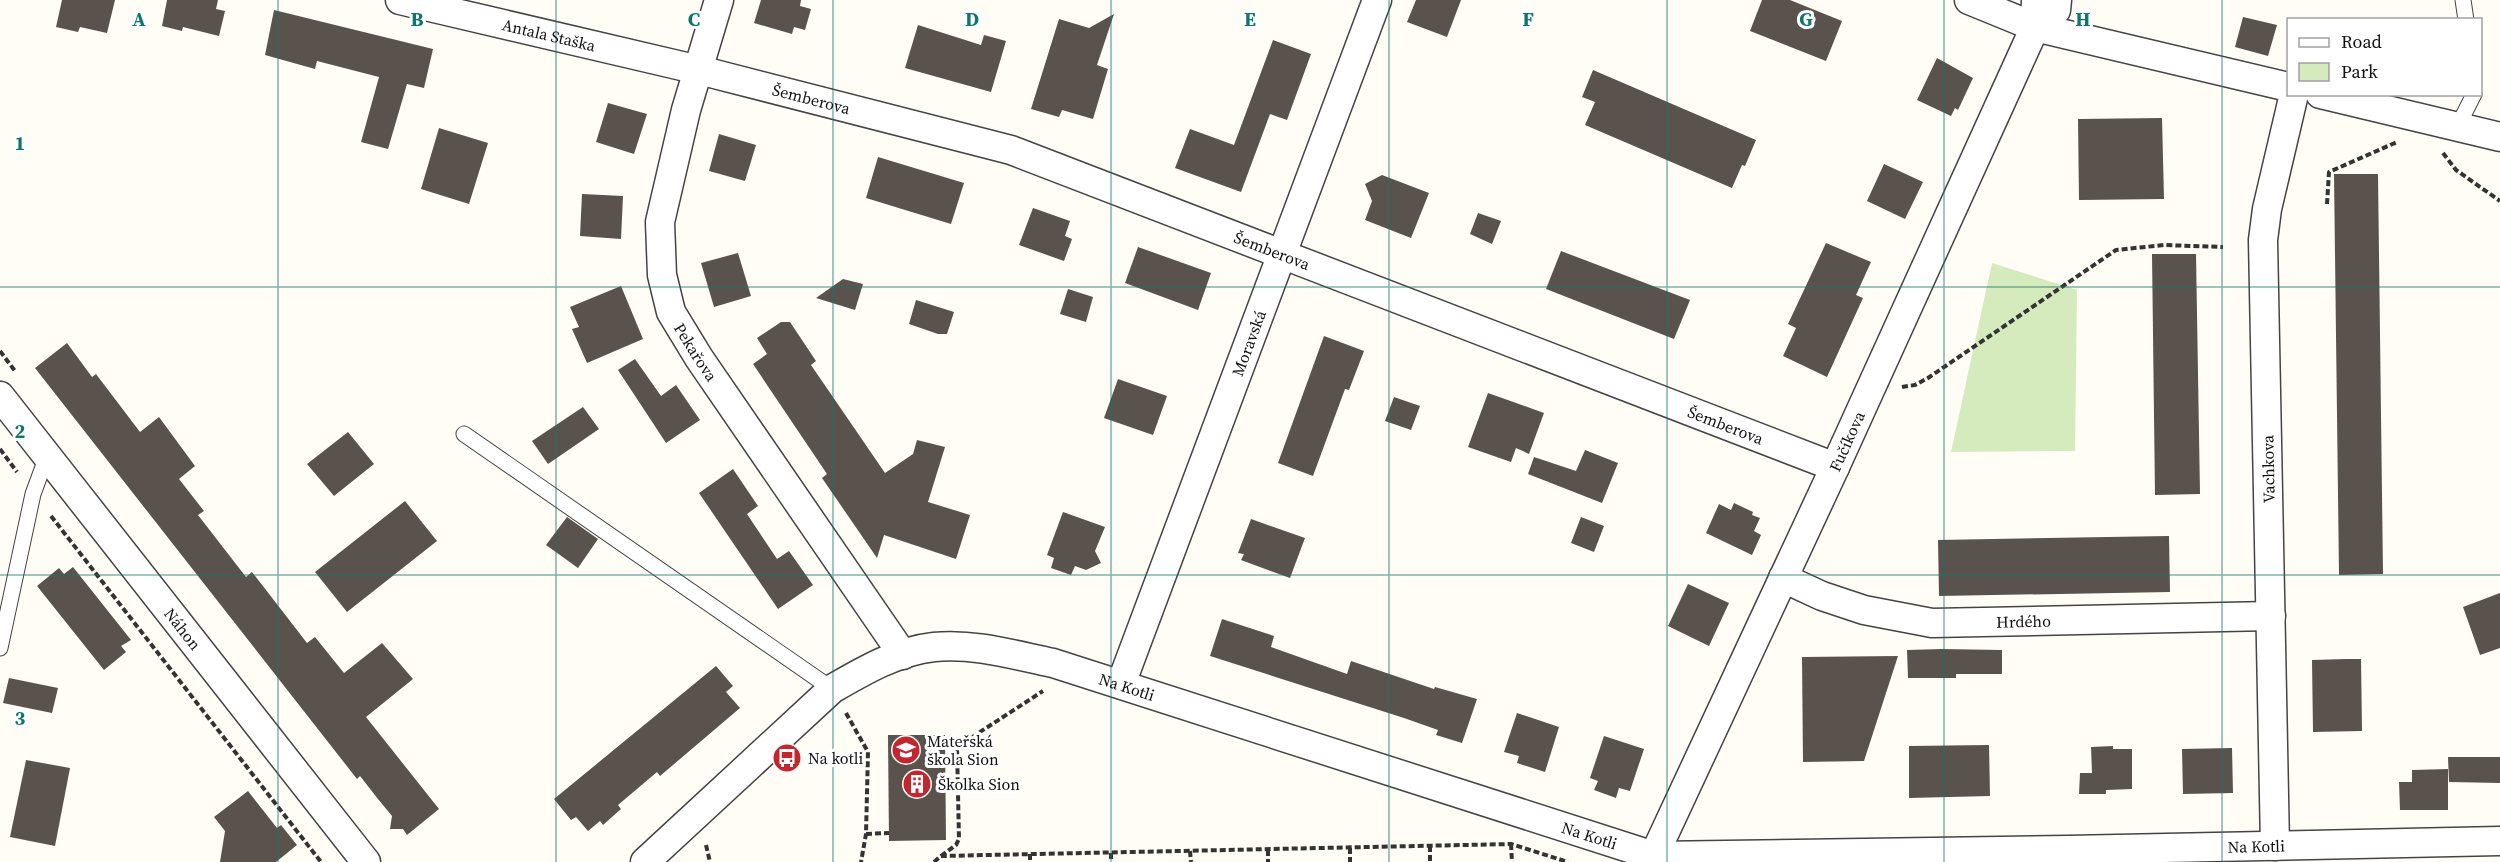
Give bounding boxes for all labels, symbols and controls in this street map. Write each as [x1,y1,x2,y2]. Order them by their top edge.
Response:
text: A [132,5,146,33]
text: B [410,5,424,33]
text: C [688,5,700,33]
text: D [965,5,979,33]
text: E [1244,5,1256,33]
text: F [1522,5,1534,33]
text: G [1799,5,1813,33]
text: H [2075,5,2091,33]
street label: Antala Staška [500,13,599,57]
legend [2287,18,2482,96]
text: Road [2341,29,2382,54]
text: Park [2341,59,2378,84]
street label: Šemberova [770,78,853,120]
text: 1 [15,129,25,157]
street label: Šemberova [1231,226,1314,275]
street label: Moravská [1226,306,1271,379]
street label: Pekařova [669,319,723,386]
street label: Šemberova [1685,400,1768,450]
street label: Fučíkova [1823,407,1870,475]
text: 2 [15,417,26,445]
street label: Vachkova [2256,434,2280,503]
street label: Náhon [159,603,206,655]
street label: Hrdého [1996,610,2051,633]
street label: Na Kotli [1096,667,1158,706]
text: 3 [15,704,26,732]
place label: Mateřská škola Sion [927,730,999,770]
school or university icon: Mateřská škola Sion [890,734,922,766]
bus stop icon: Na kotli [771,742,803,774]
place label: Na kotli [808,747,863,769]
building icon: Školka Sion [901,768,933,800]
place label: Školka Sion [938,773,1020,795]
street label: Na Kotli [1559,816,1620,855]
street label: Na Kotli [2227,834,2285,858]

